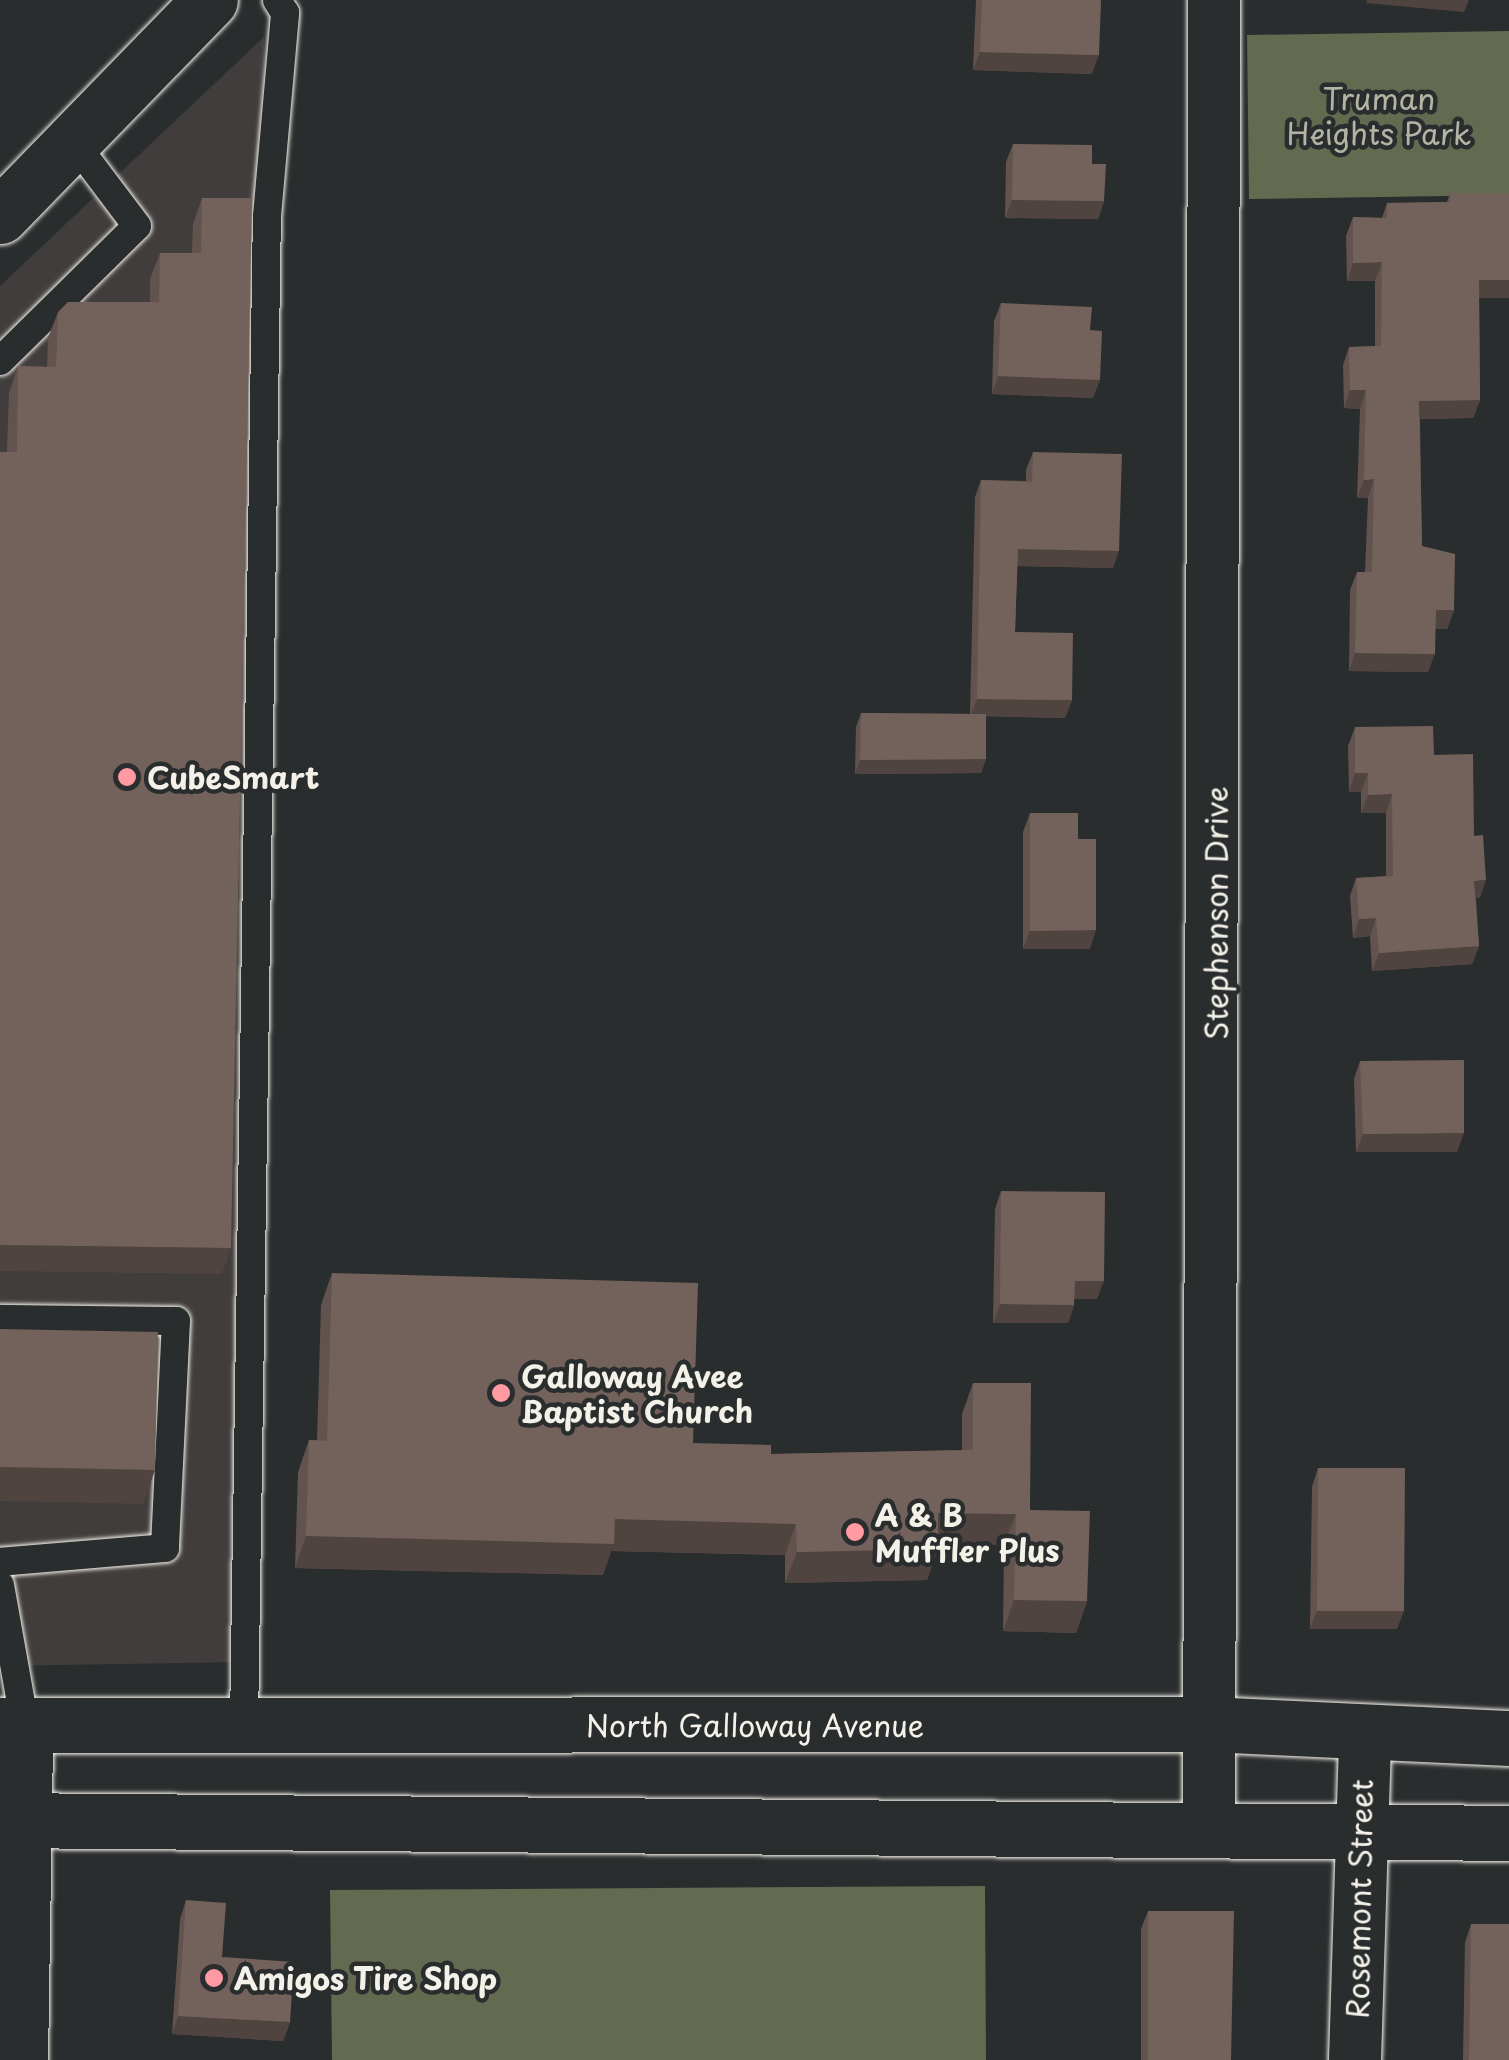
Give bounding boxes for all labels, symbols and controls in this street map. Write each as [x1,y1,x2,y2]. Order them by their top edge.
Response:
park label: Truman Heights Park [1287,80,1471,150]
place label: CubeSmart [147,759,319,795]
marker: CubeSmart [116,766,138,788]
street label: Stephenson Drive [1198,787,1234,1039]
place label: Galloway Avee Baptist Church [521,1358,754,1428]
marker: Galloway Avee Baptist Church [490,1382,512,1404]
place label: A & B Muffler Plus [875,1497,1063,1568]
marker: A & B Muffler Plus [844,1521,866,1543]
street label: North Galloway Avenue [584,1707,926,1743]
street label: Rosemont Street [1339,1779,1379,2019]
place label: Amigos Tire Shop [234,1960,499,1996]
marker: Amigos Tire Shop [203,1967,225,1989]

